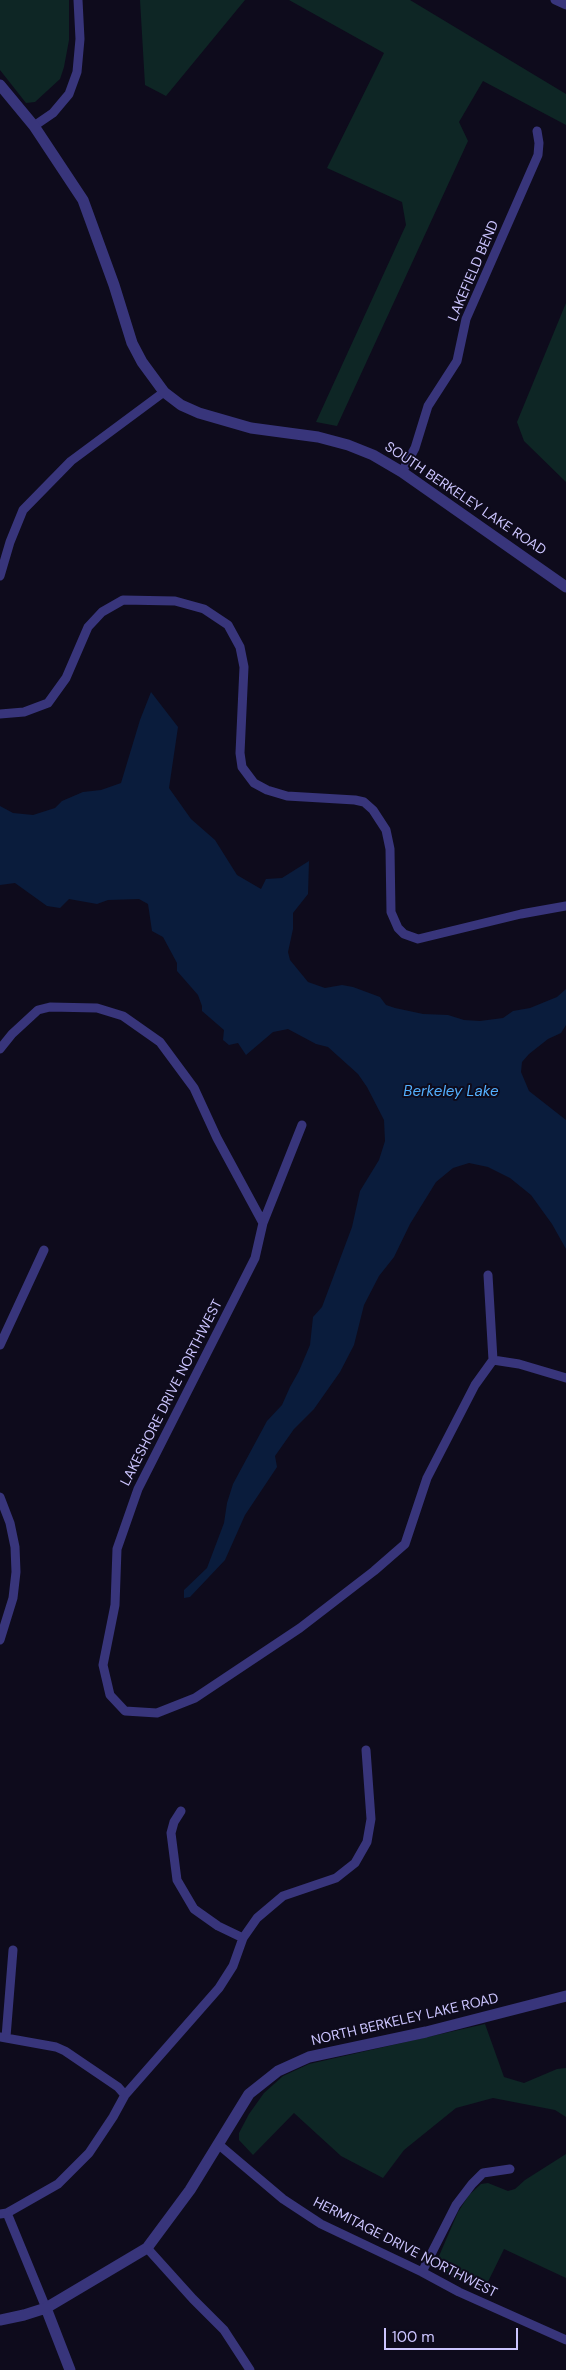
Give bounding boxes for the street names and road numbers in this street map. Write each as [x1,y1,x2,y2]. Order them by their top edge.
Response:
street label: LAKEFIELD BEND [445,218,503,324]
street label: SOUTH BERKELEY LAKE ROAD [381,439,549,559]
street label: LAKESHORE DRIVE NORTHWEST [118,1297,226,1489]
street label: NORTH BERKELEY LAKE ROAD [310,1990,500,2050]
street label: HERMITAGE DRIVE NORTHWEST [310,2194,500,2302]

